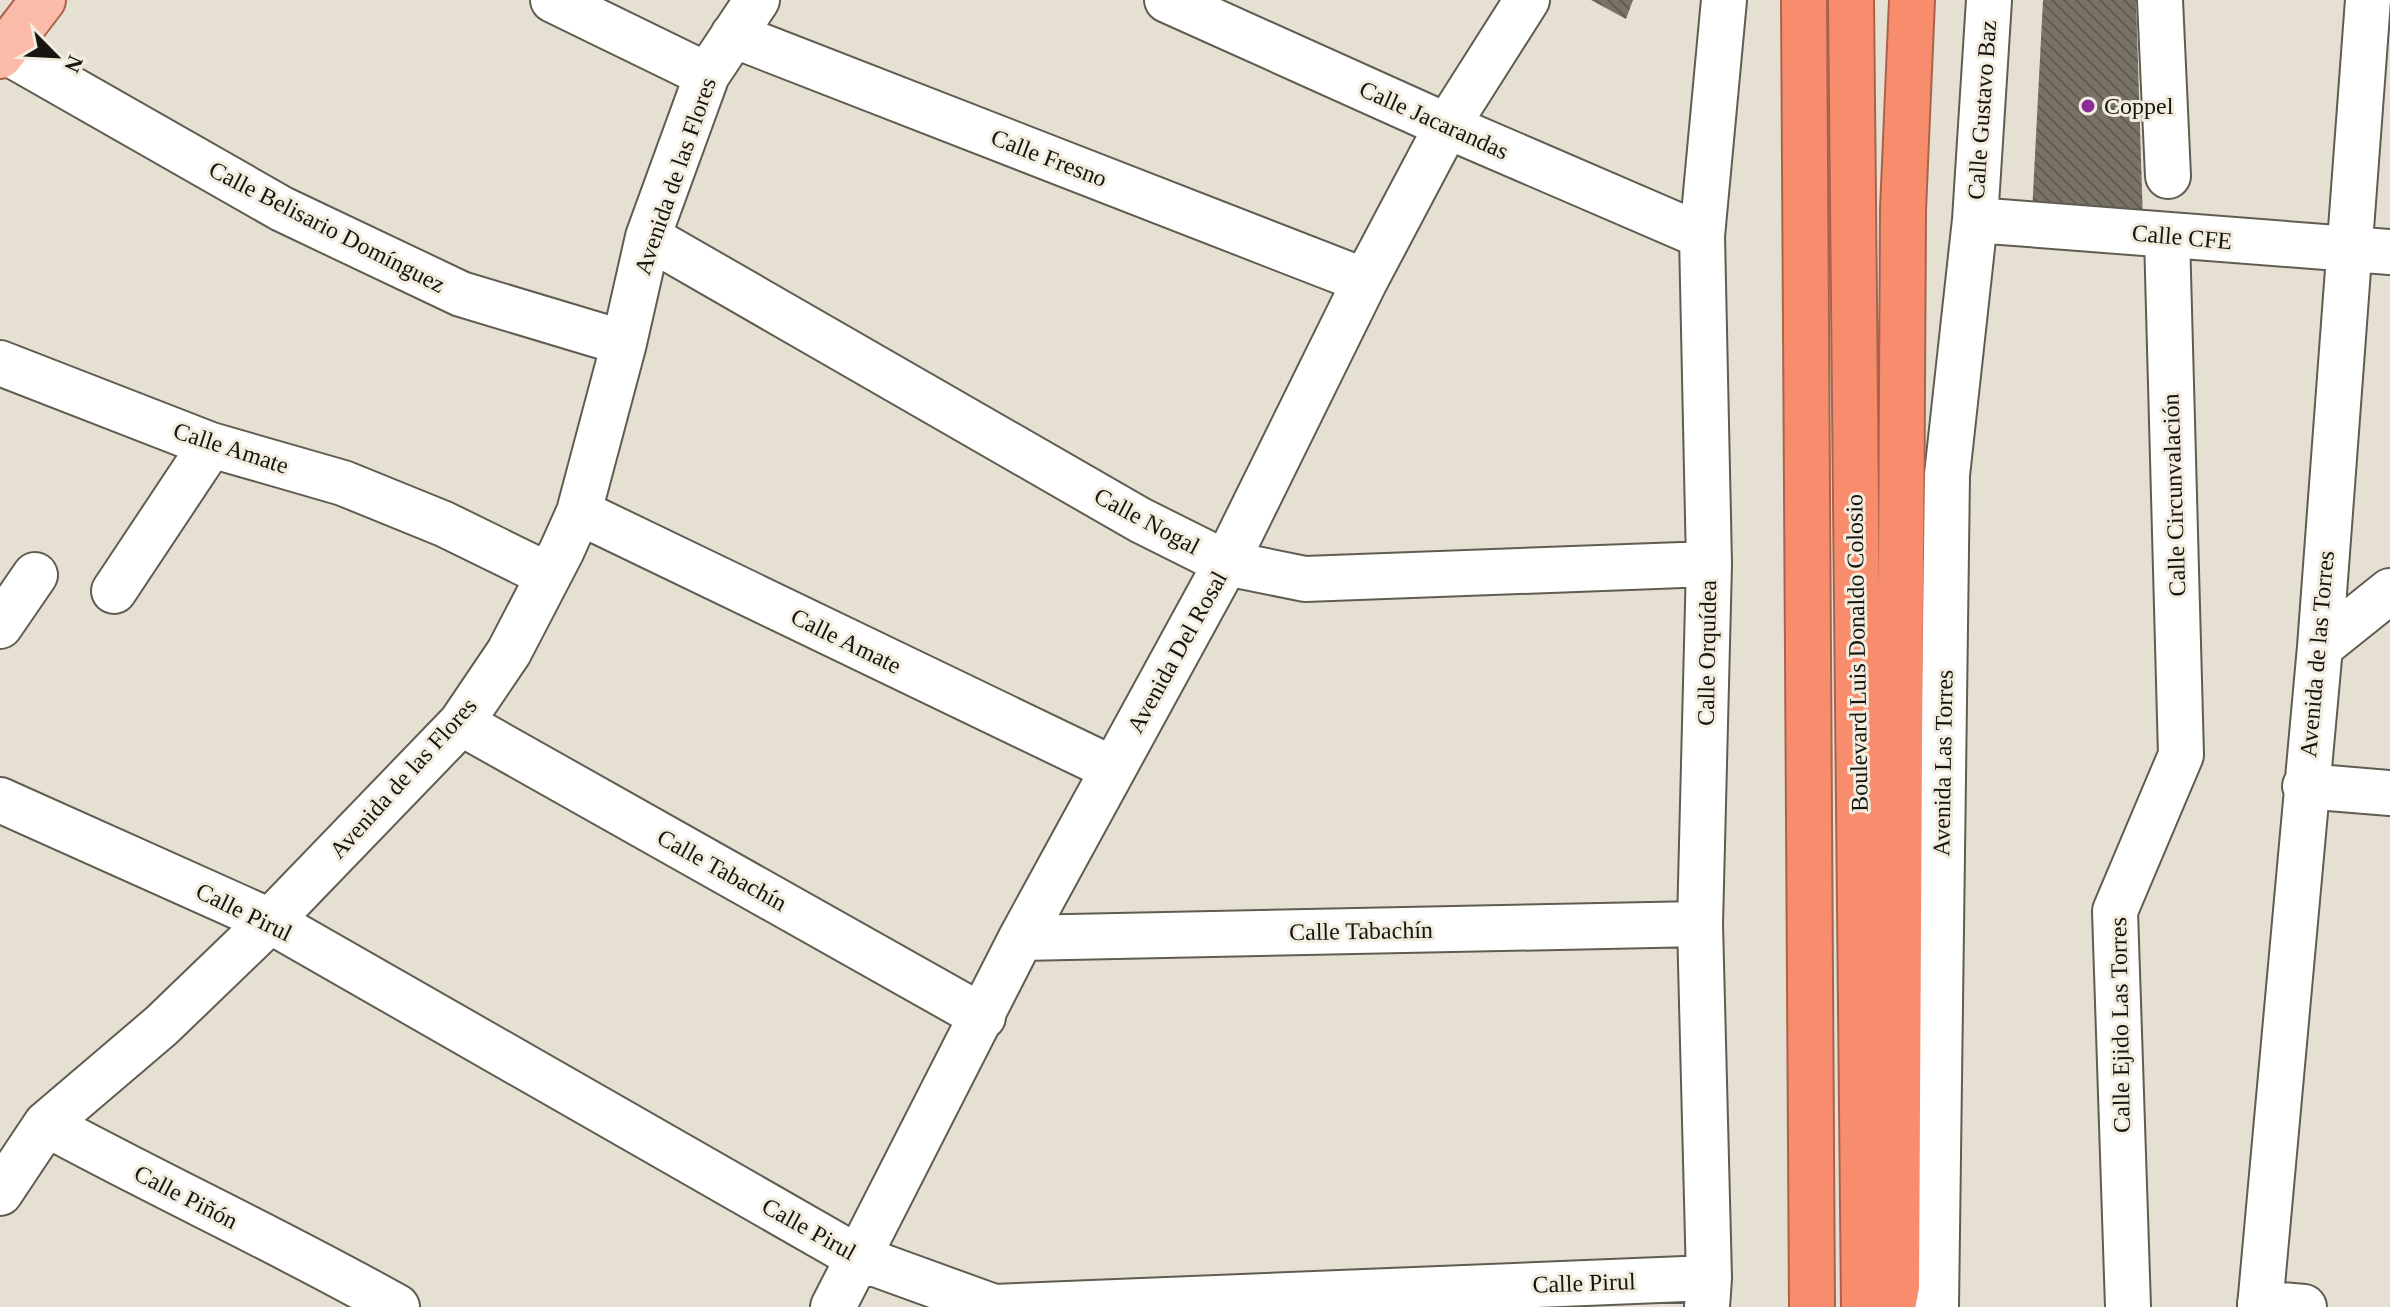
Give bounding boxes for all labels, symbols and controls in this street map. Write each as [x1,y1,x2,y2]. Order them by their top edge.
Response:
north arrow [16,16,96,96]
street label: Calle Gustavo Baz [1963,19,2001,201]
text: N [59,52,88,76]
street label: Avenida de las Flores [629,74,721,278]
street label: Calle Jacarandas [1355,75,1513,165]
place label: Coppel [2104,93,2174,119]
marker: Coppel [2079,97,2097,115]
street label: Calle Fresno [987,124,1111,192]
street label: Calle Belisario Domínguez [205,156,449,298]
street label: Calle CFE [2131,220,2233,254]
street label: Calle Circunvalación [2157,393,2191,597]
street label: Calle Amate [170,417,292,479]
street label: Calle Nogal [1090,482,1204,560]
street label: Boulevard Luis Donaldo Colosio [1841,494,1873,812]
street label: Avenida de las Torres [2295,550,2339,758]
street label: Avenida Del Rosal [1122,566,1232,737]
street label: Calle Orquídea [1693,579,1721,726]
street label: Calle Amate [787,603,905,679]
street label: Avenida Las Torres [1928,669,1958,857]
street label: Avenida de las Flores [324,692,482,864]
street label: Calle Tabachín [653,824,791,916]
street label: Calle Pirul [192,878,296,946]
street label: Calle Tabachín [1289,917,1433,945]
street label: Calle Ejido Las Torres [2105,917,2135,1133]
street label: Calle Piñón [130,1160,242,1234]
street label: Calle Pirul [758,1193,861,1266]
street label: Calle Pirul [1532,1268,1636,1298]

